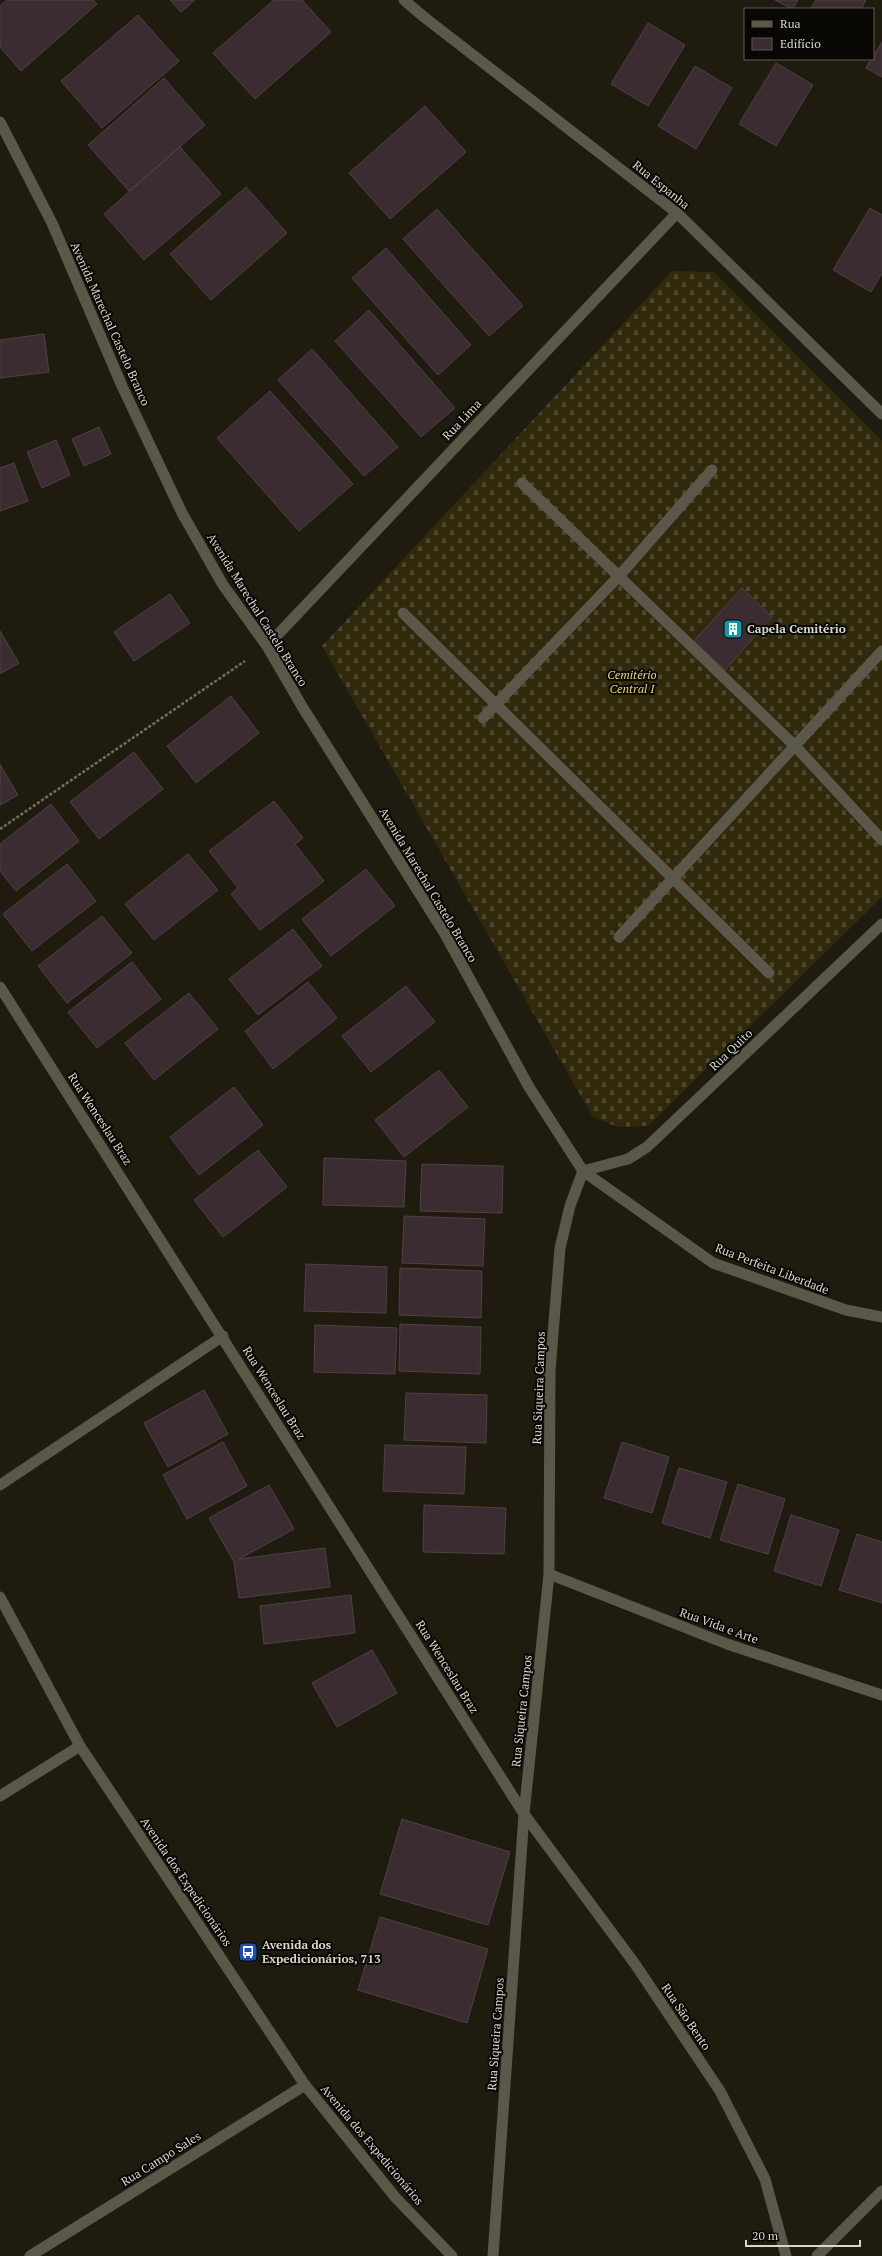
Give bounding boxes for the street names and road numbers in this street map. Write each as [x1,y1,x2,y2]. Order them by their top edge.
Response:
street label: Rua Espanha [630,157,693,212]
street label: Avenida Marechal Castelo Branco [67,240,154,408]
street label: Rua Lima [439,396,484,443]
street label: Avenida Marechal Castelo Branco [204,530,311,689]
street label: Avenida Marechal Castelo Branco [376,805,481,965]
street label: Rua Quito [706,1025,756,1074]
street label: Rua Wenceslau Braz [65,1070,136,1168]
street label: Rua Perfeita Liberdade [713,1240,831,1297]
street label: Rua Siqueira Campos [529,1331,548,1445]
street label: Rua Wenceslau Braz [240,1343,309,1442]
street label: Rua Vida e Arte [678,1604,761,1647]
street label: Rua Wenceslau Braz [413,1617,482,1716]
street label: Rua Siqueira Campos [508,1654,535,1768]
street label: Avenida dos Expedicionários [138,1814,235,1949]
street label: Rua Siqueira Campos [484,1977,507,2091]
street label: Rua São Bento [659,1981,714,2053]
street label: Avenida dos Expedicionários [318,2081,427,2208]
street label: Rua Campo Sales [118,2128,203,2189]

